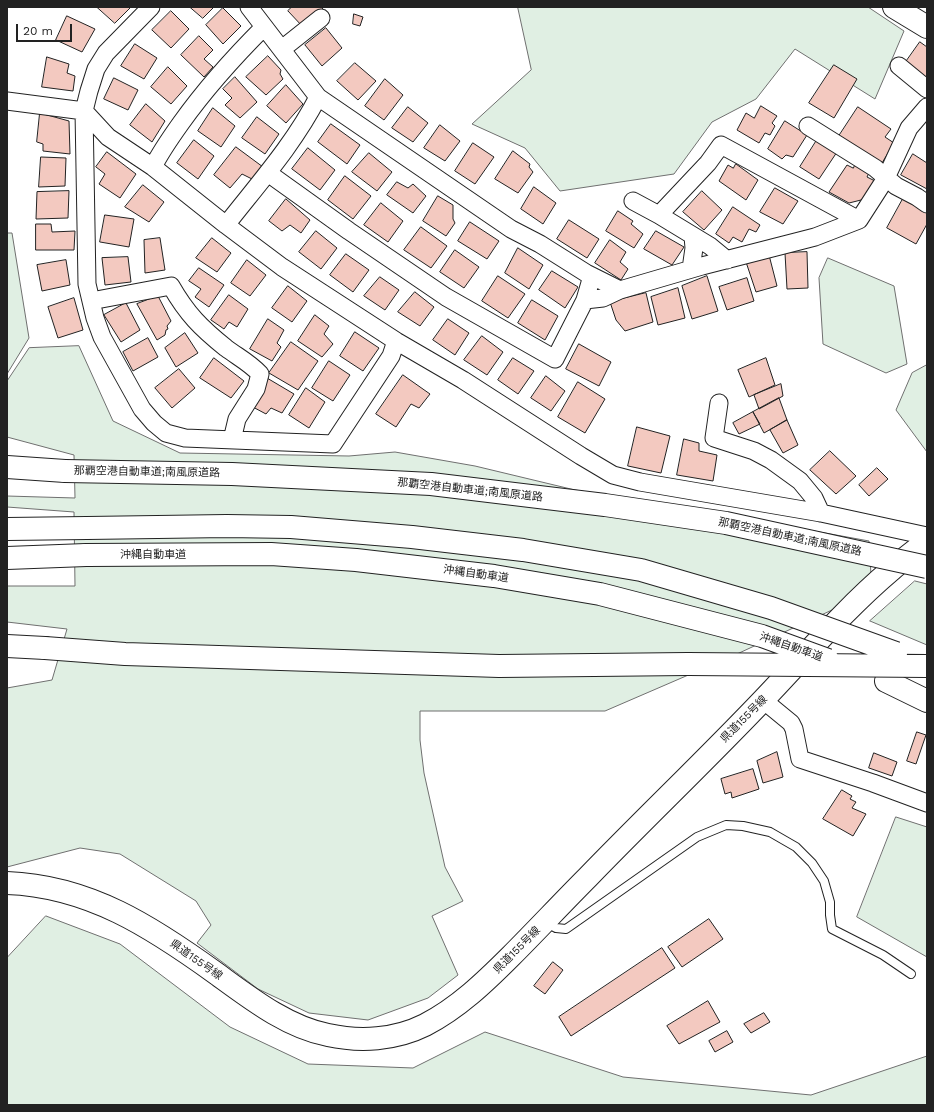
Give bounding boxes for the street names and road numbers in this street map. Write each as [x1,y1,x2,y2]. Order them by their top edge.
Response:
street label: 那覇空港自動車道;南風原道路 [74,464,220,480]
street label: 那覇空港自動車道;南風原道路 [397,476,543,504]
street label: 那覇空港自動車道;南風原道路 [717,515,863,559]
street label: 沖縄自動車道 [120,548,186,562]
street label: 沖縄自動車道 [442,563,510,585]
street label: 沖縄自動車道 [758,630,824,664]
street label: 県道155号線 [718,693,770,745]
street label: 県道155号線 [491,924,543,976]
street label: 県道155号線 [167,937,225,983]

